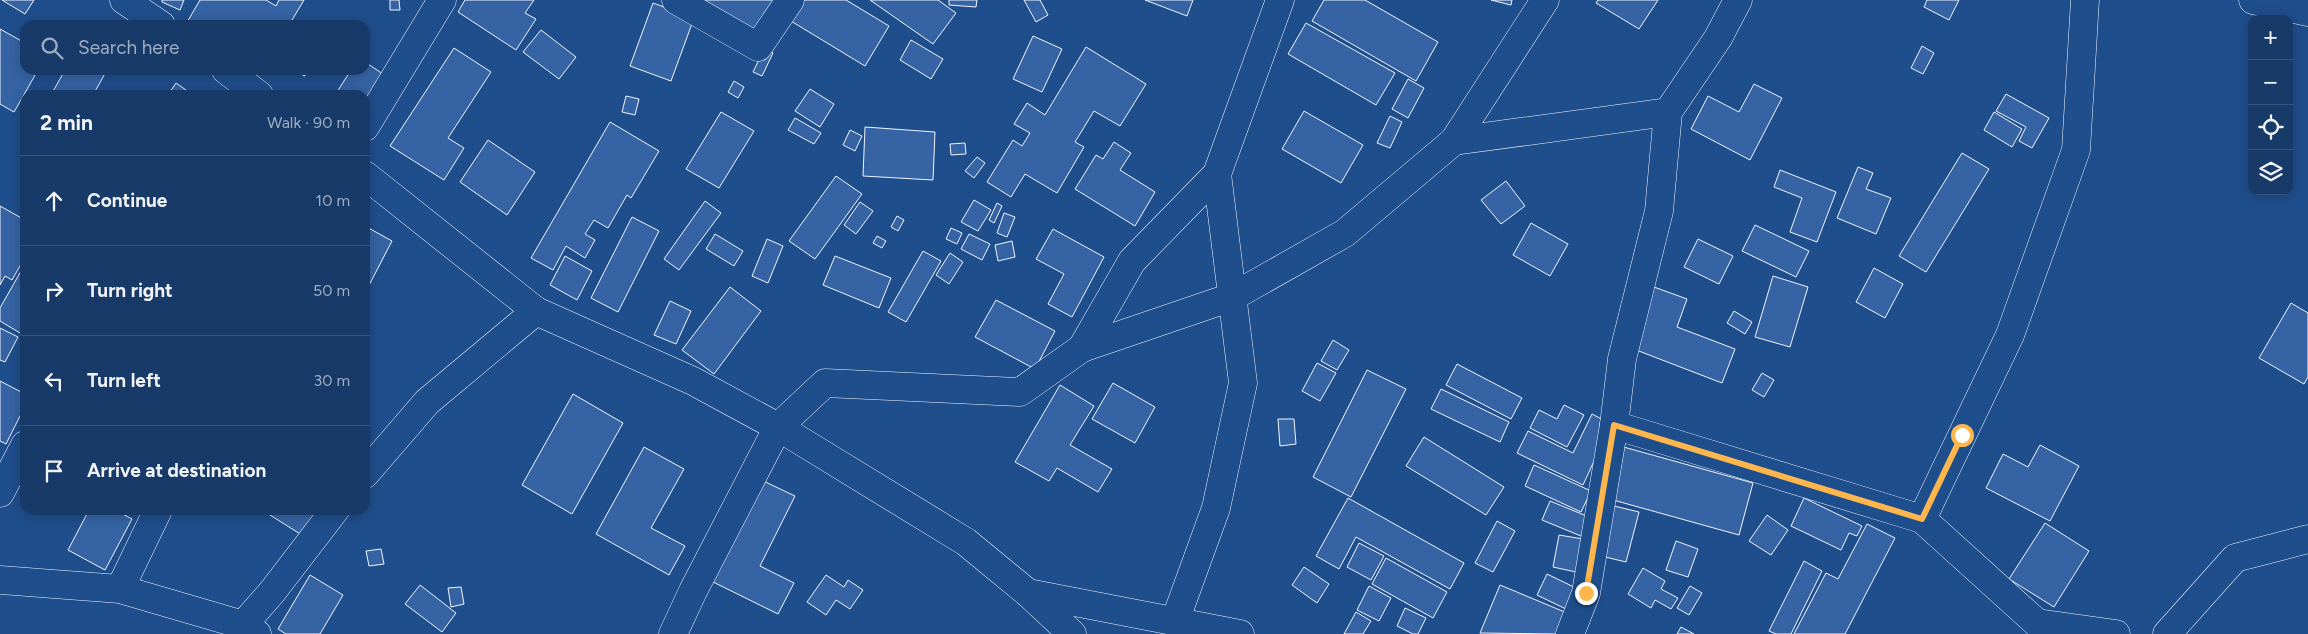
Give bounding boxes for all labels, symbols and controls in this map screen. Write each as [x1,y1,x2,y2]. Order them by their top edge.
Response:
map controls [2248,15,2293,195]
button: + [2248,15,2293,60]
search box [20,20,370,75]
icon: search [38,34,66,62]
text: Search here [78,36,180,59]
button: − [2248,60,2293,105]
button: locate [2248,105,2293,150]
text: 2 min [40,110,93,135]
text: Walk · 90 m [267,113,350,132]
button: layers [2248,150,2293,195]
icon: ahead [40,187,68,215]
text: Continue [87,189,167,212]
text: 10 m [316,191,350,210]
icon: right [40,277,68,305]
text: Turn right [87,279,173,302]
text: 50 m [313,281,350,300]
icon: left [40,367,68,395]
text: Turn left [87,369,161,392]
text: 30 m [313,371,350,390]
route start [1951,424,1974,447]
icon: arrive [40,457,68,485]
text: Arrive at destination [87,459,266,482]
route end [1575,582,1598,605]

